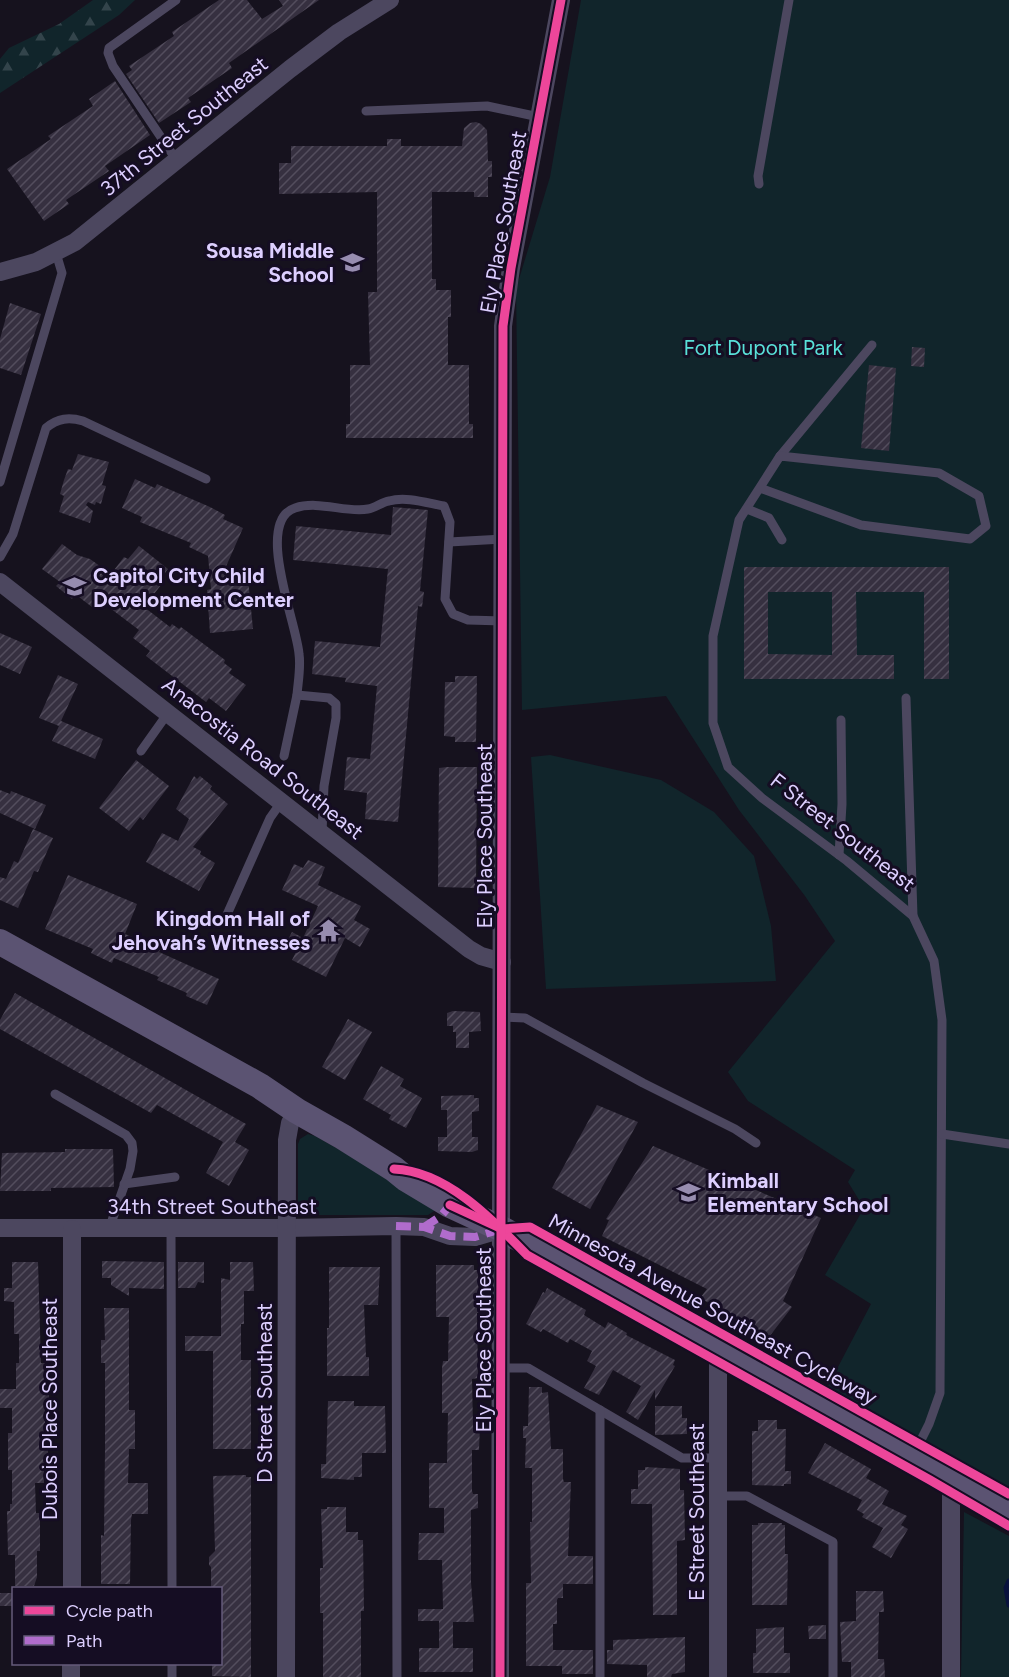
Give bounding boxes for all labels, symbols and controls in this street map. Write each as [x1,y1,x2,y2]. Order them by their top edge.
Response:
street label: 37th Street Southeast [95,51,273,201]
street label: Ely Place Southeast [475,129,531,315]
place label: Sousa Middle School [206,238,334,287]
school or university icon: Sousa Middle School [339,249,365,275]
park label: Fort Dupont Park [683,335,843,360]
place label: Capitol City Child Development Center [93,563,294,612]
school or university icon: Capitol City Child Development Center [62,574,88,600]
street label: Anacostia Road Southeast [157,672,369,844]
street label: Ely Place Southeast [472,743,497,929]
street label: F Street Southeast [766,768,920,896]
place label: Kingdom Hall of Jehovah’s Witnesses [112,906,311,955]
temple icon: Kingdom Hall of Jehovah’s Witnesses [315,917,341,943]
place label: Kimball Elementary School [707,1168,888,1217]
school or university icon: Kimball Elementary School [676,1179,702,1205]
street label: 34th Street Southeast [107,1194,317,1219]
street label: Minnesota Avenue Southeast Cycleway [544,1208,882,1410]
street label: Ely Place Southeast [471,1247,496,1433]
street label: Dubois Place Southeast [37,1298,62,1520]
street label: D Street Southeast [252,1303,277,1483]
street label: E Street Southeast [684,1423,709,1601]
legend [12,1587,222,1665]
text: Cycle path [66,1600,153,1622]
text: Path [66,1630,102,1652]

